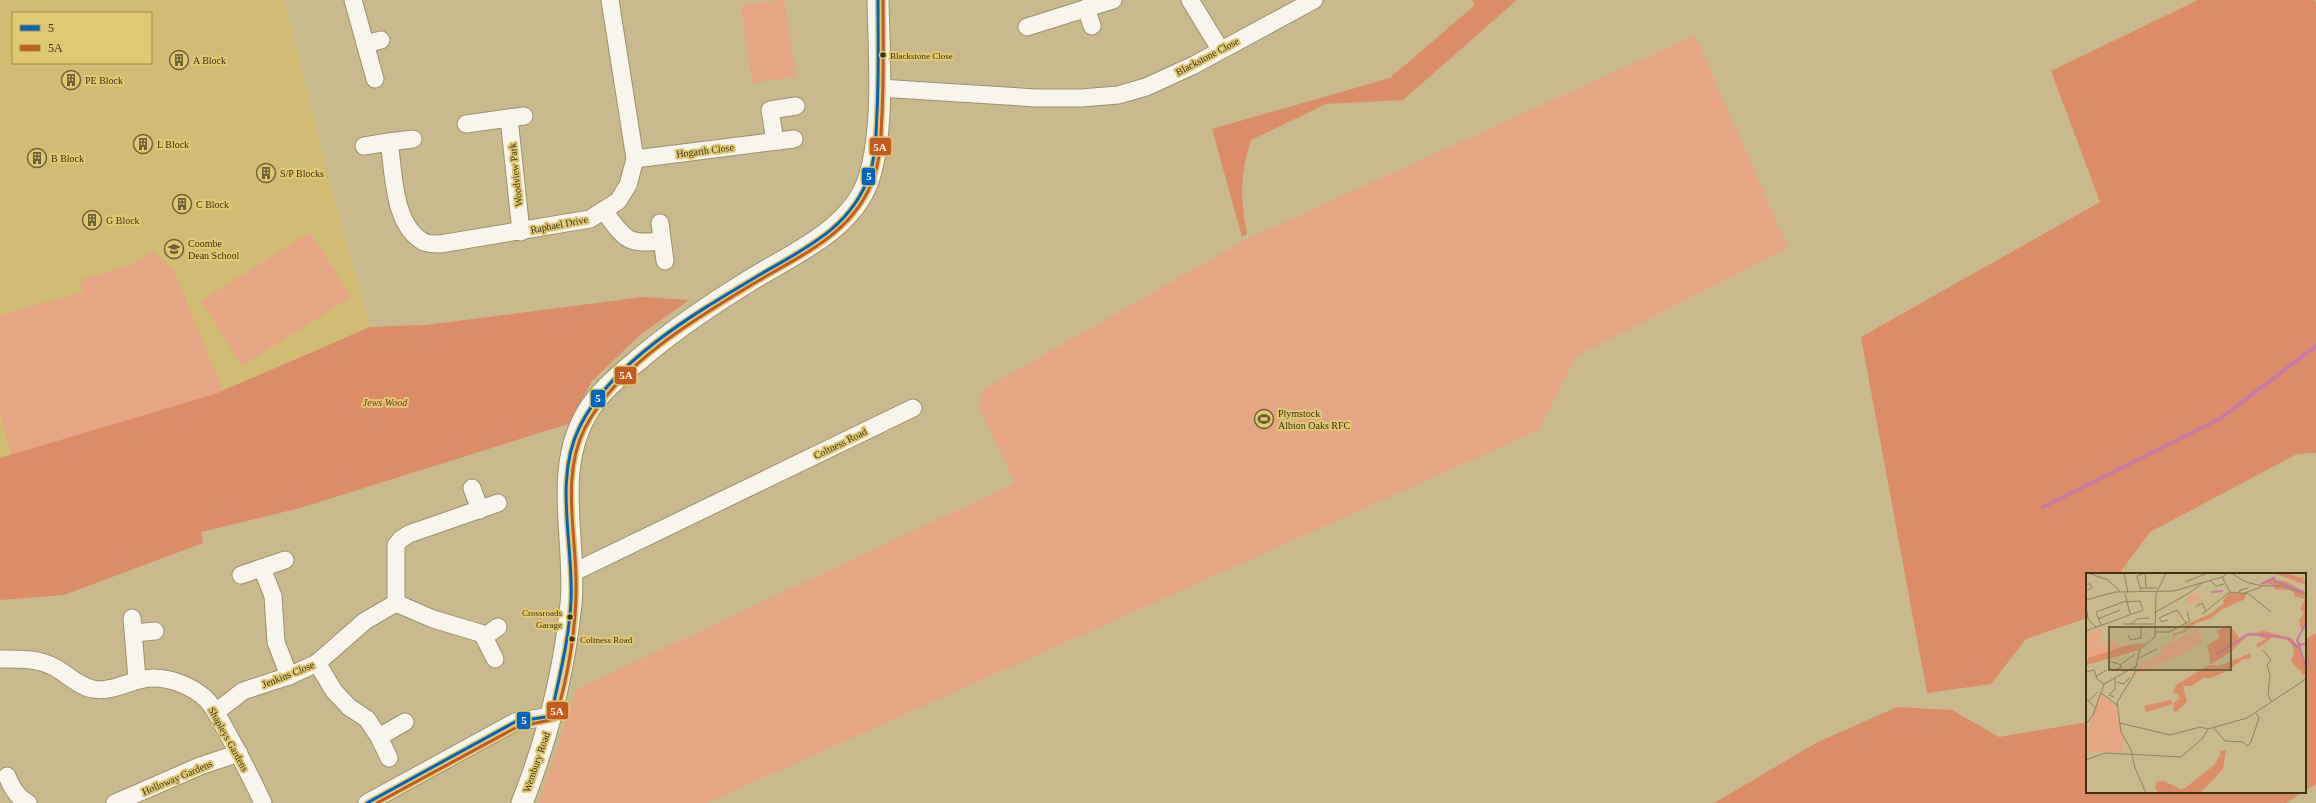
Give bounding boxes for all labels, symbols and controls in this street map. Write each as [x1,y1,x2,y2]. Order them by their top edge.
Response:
legend [12,12,152,64]
text: 5 [48,21,54,35]
street label: Blackstone Close [1174,35,1241,78]
text: 5A [48,41,63,55]
building icon: A Block [168,49,190,71]
marker: Blackstone Close [878,50,888,60]
place label: Blackstone Close [890,51,953,61]
place label: A Block [193,55,226,66]
building icon: PE Block [60,69,82,91]
place label: PE Block [85,75,123,86]
building icon: L Block [132,133,154,155]
line badge: 5A [869,137,892,156]
place label: L Block [157,139,189,150]
street label: Hogarth Close [676,141,735,159]
text: 5A [873,141,887,153]
street label: Woodview Park [507,143,524,207]
building icon: B Block [26,147,48,169]
place label: B Block [51,153,84,164]
building icon: S/P Blocks [255,162,277,184]
line badge: 5 [861,167,876,186]
place label: S/P Blocks [280,168,324,179]
text: 5 [866,170,872,182]
building icon: C Block [171,193,193,215]
place label: C Block [196,199,229,210]
building icon: G Block [81,209,103,231]
street label: Raphael Drive [530,213,589,235]
place label: G Block [106,215,140,226]
school or university icon: Coombe Dean School [163,238,185,260]
place label: Coombe Dean School [188,238,240,261]
line badge: 5A [614,366,637,385]
text: 5A [619,369,633,381]
line badge: 5 [590,389,606,408]
text: 5 [595,392,601,404]
park label: Jews Wood [363,397,408,408]
sports icon: Plymstock Albion Oaks RFC [1253,408,1275,430]
place label: Plymstock Albion Oaks RFC [1278,408,1351,431]
street label: Coltness Road [812,426,869,461]
inset map [2086,573,2306,793]
place label: Crossroads Garage [522,608,562,630]
marker: Crossroads Garage [565,612,575,622]
marker: Coltness Road [567,634,577,644]
place label: Coltness Road [580,635,633,645]
street label: Jenkins Close [260,659,316,690]
line badge: 5A [546,701,569,720]
street label: Shapleys Gardens [206,705,251,773]
text: 5A [550,705,564,717]
line badge: 5 [516,711,531,730]
text: 5 [521,714,527,726]
street label: Wembury Road [521,731,552,794]
street label: Holloway Gardens [140,758,214,797]

